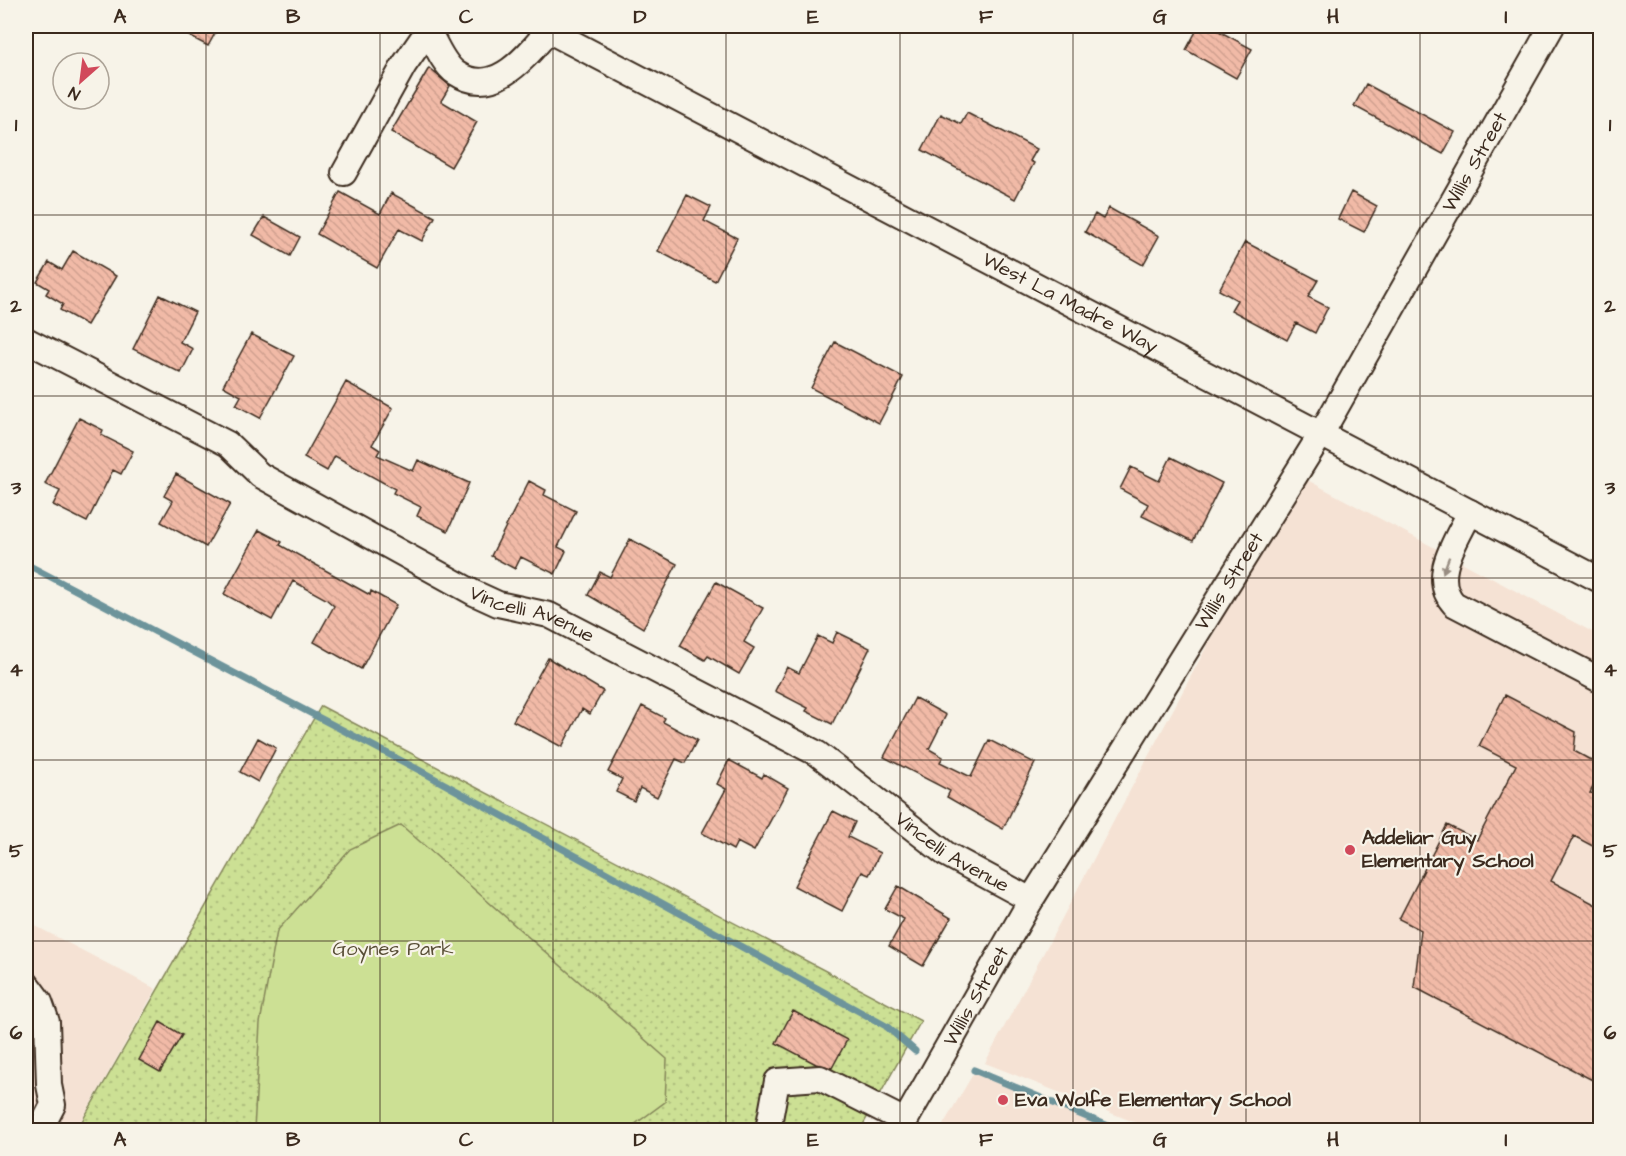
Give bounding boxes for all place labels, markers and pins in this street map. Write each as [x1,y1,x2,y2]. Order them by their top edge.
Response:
place label: Addeliar Guy Elementary School [1362,824,1534,876]
marker: Addeliar Guy Elementary School [1343,843,1357,857]
place label: Eva Wolfe Elementary School [1015,1086,1291,1115]
marker: Eva Wolfe Elementary School [996,1093,1010,1107]

